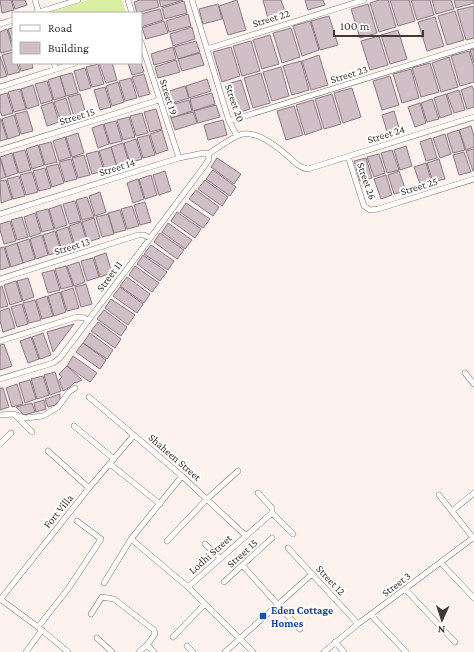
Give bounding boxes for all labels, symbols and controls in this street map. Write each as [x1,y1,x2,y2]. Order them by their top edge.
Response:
street label: Street 22 [251,7,291,29]
legend [12,12,142,64]
scale bar [334,12,423,38]
text: 100 m [340,19,370,33]
text: Road [48,21,73,35]
text: Building [48,41,89,55]
street label: Street 23 [329,63,369,85]
street label: Street 19 [158,78,180,116]
street label: Street 20 [223,82,247,124]
street label: Street 15 [58,105,96,127]
street label: Street 24 [366,122,407,145]
street label: Street 14 [98,156,137,178]
street label: Street 26 [355,161,379,201]
street label: Street 25 [399,175,439,197]
street label: Street 13 [53,235,91,257]
street label: Street 11 [94,258,125,294]
street label: Shaheen Street [146,431,204,483]
street label: Fort Villa [41,492,75,530]
street label: Lodhi Street [186,531,234,576]
street label: Street 15 [224,536,260,570]
street label: Street 12 [314,562,348,598]
street label: Street 3 [379,569,413,599]
north arrow [422,600,462,640]
place label: Eden Cottage Homes [271,604,333,629]
marker: Eden Cottage Homes [258,611,268,621]
text: N [437,624,446,636]

